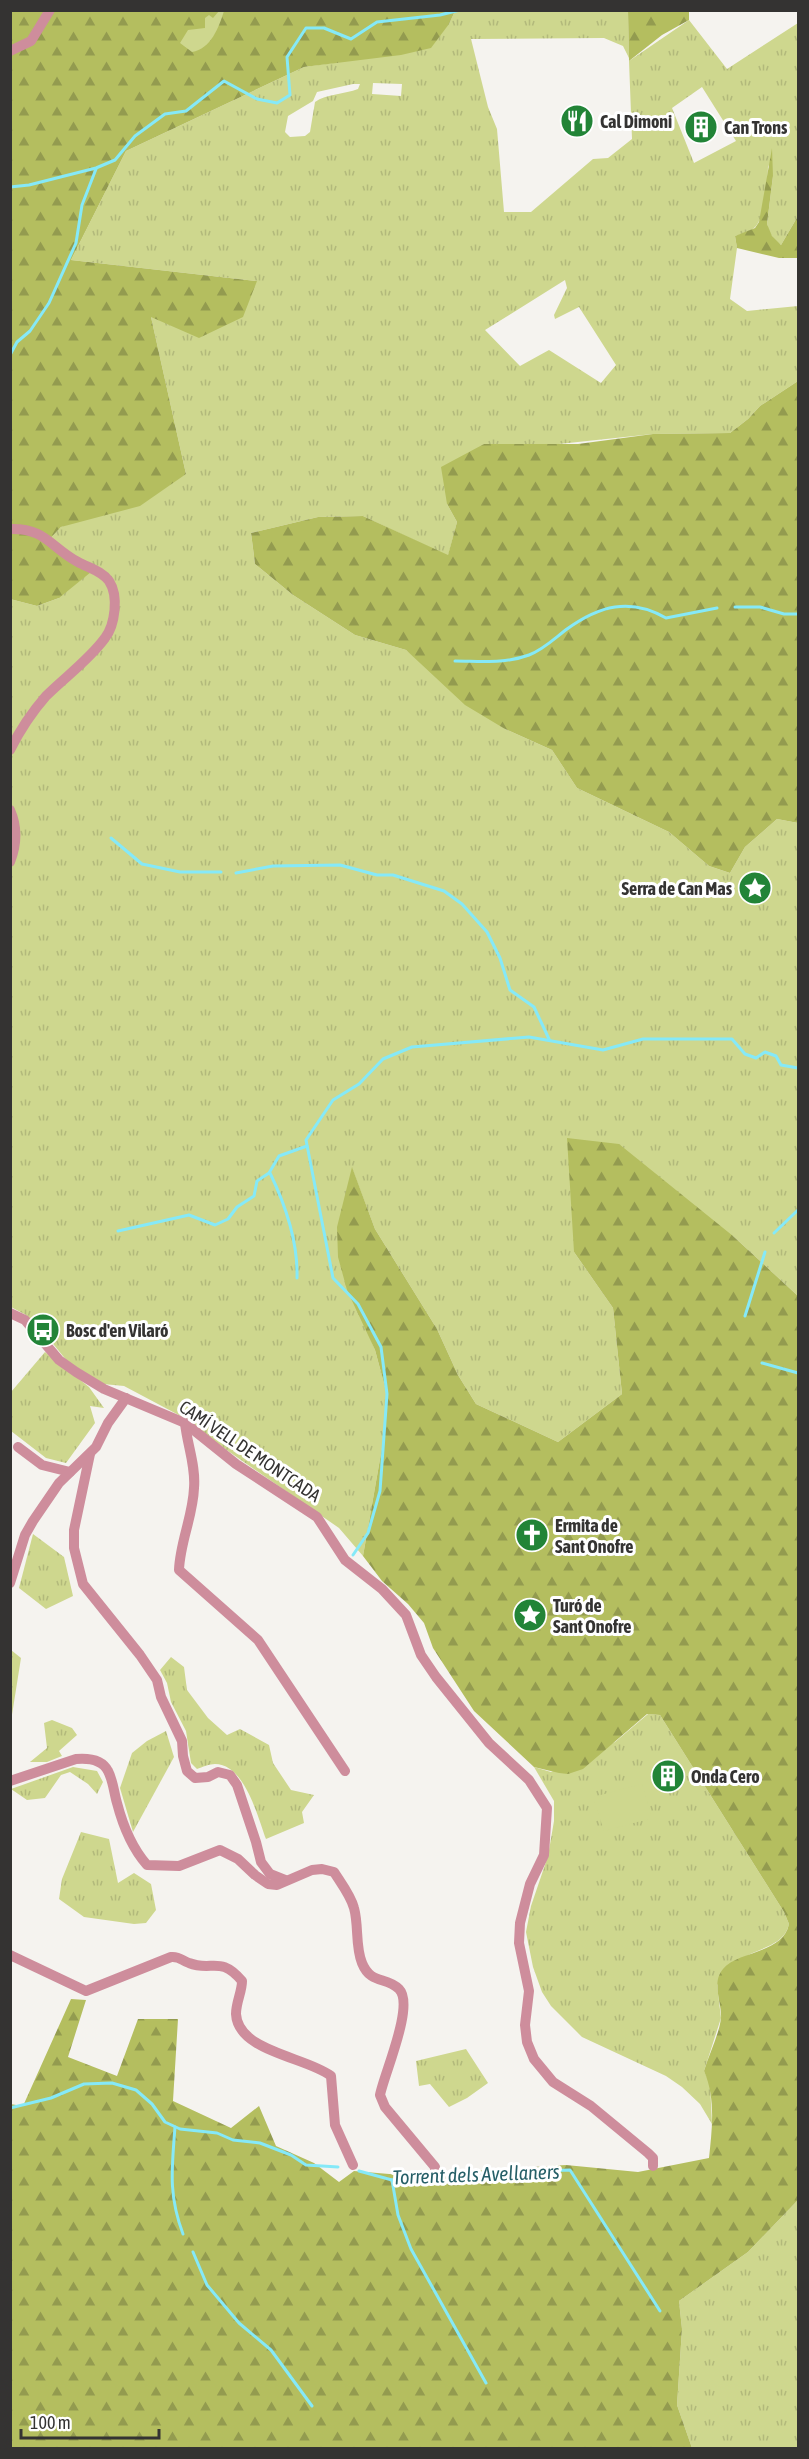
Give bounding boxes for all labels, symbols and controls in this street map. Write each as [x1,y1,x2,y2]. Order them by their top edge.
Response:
restaurant icon: Cal Dimoni [559,103,595,139]
building icon: Can Trons [683,109,719,145]
place label: Cal Dimoni [600,111,672,132]
place label: Can Trons [724,117,788,138]
place icon: Serra de Can Mas [737,870,773,906]
place label: Serra de Can Mas [622,878,733,899]
bus stop icon: Bosc d'en Vilaró [25,1312,61,1348]
place label: Bosc d'en Vilaró [66,1320,168,1341]
street label: CAMÍ VELL DE MONTCADA [175,1396,325,1506]
place label: Ermita de Sant Onofre [555,1515,633,1557]
church icon: Ermita de Sant Onofre [514,1517,550,1553]
place label: Turó de Sant Onofre [553,1595,631,1637]
place icon: Turó de Sant Onofre [512,1597,548,1633]
building icon: Onda Cero [650,1758,686,1794]
place label: Onda Cero [691,1766,760,1787]
water label: Torrent dels Avellaners [392,2160,560,2188]
scale bar [21,2402,159,2440]
text: 100 m [30,2412,71,2433]

